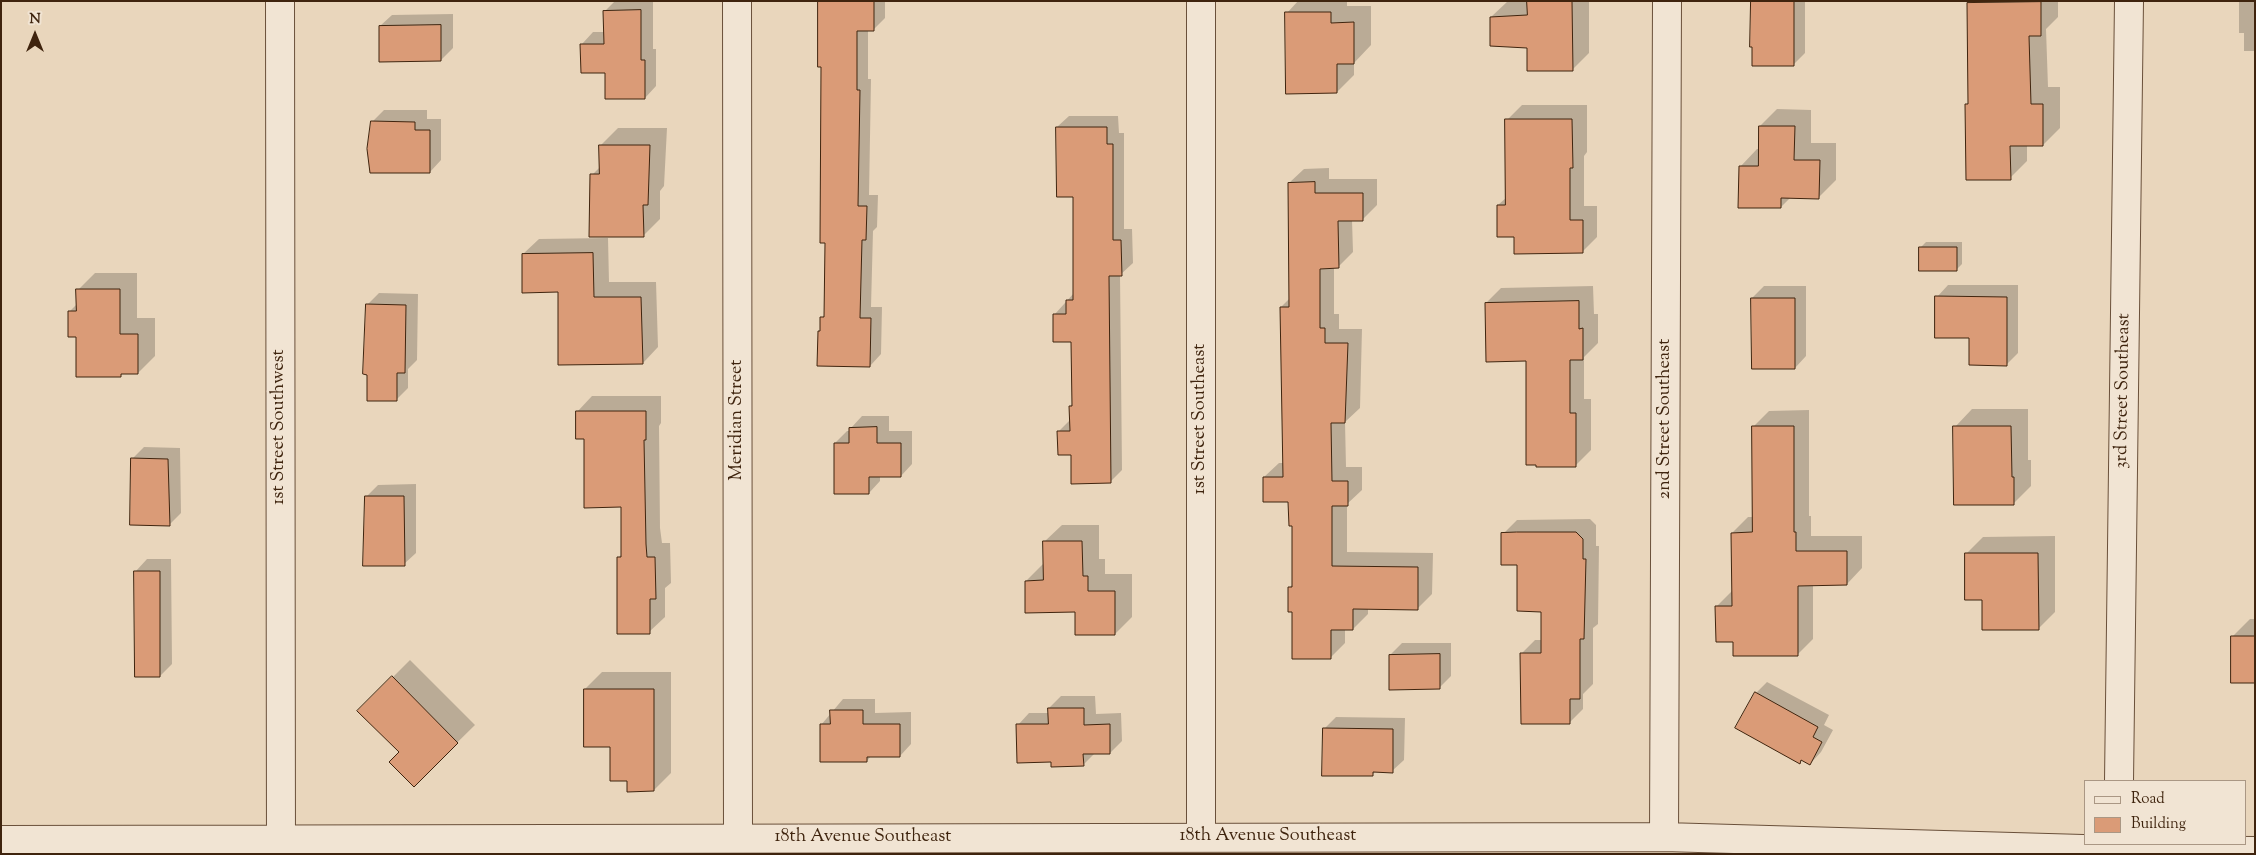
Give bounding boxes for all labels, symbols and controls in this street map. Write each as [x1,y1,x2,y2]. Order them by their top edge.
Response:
north arrow [10,10,60,60]
text: N [29,10,41,30]
street label: 3rd Street Southeast [2112,313,2136,469]
street label: 2nd Street Southeast [1655,339,1677,499]
street label: 1st Street Southeast [1190,344,1212,494]
street label: 1st Street Southwest [269,349,291,505]
street label: Meridian Street [727,360,749,480]
legend [2084,780,2246,845]
text: Road [2131,789,2165,810]
text: Building [2131,814,2186,835]
street label: 18th Avenue Southeast [1179,826,1357,848]
street label: 18th Avenue Southeast [774,827,952,849]

